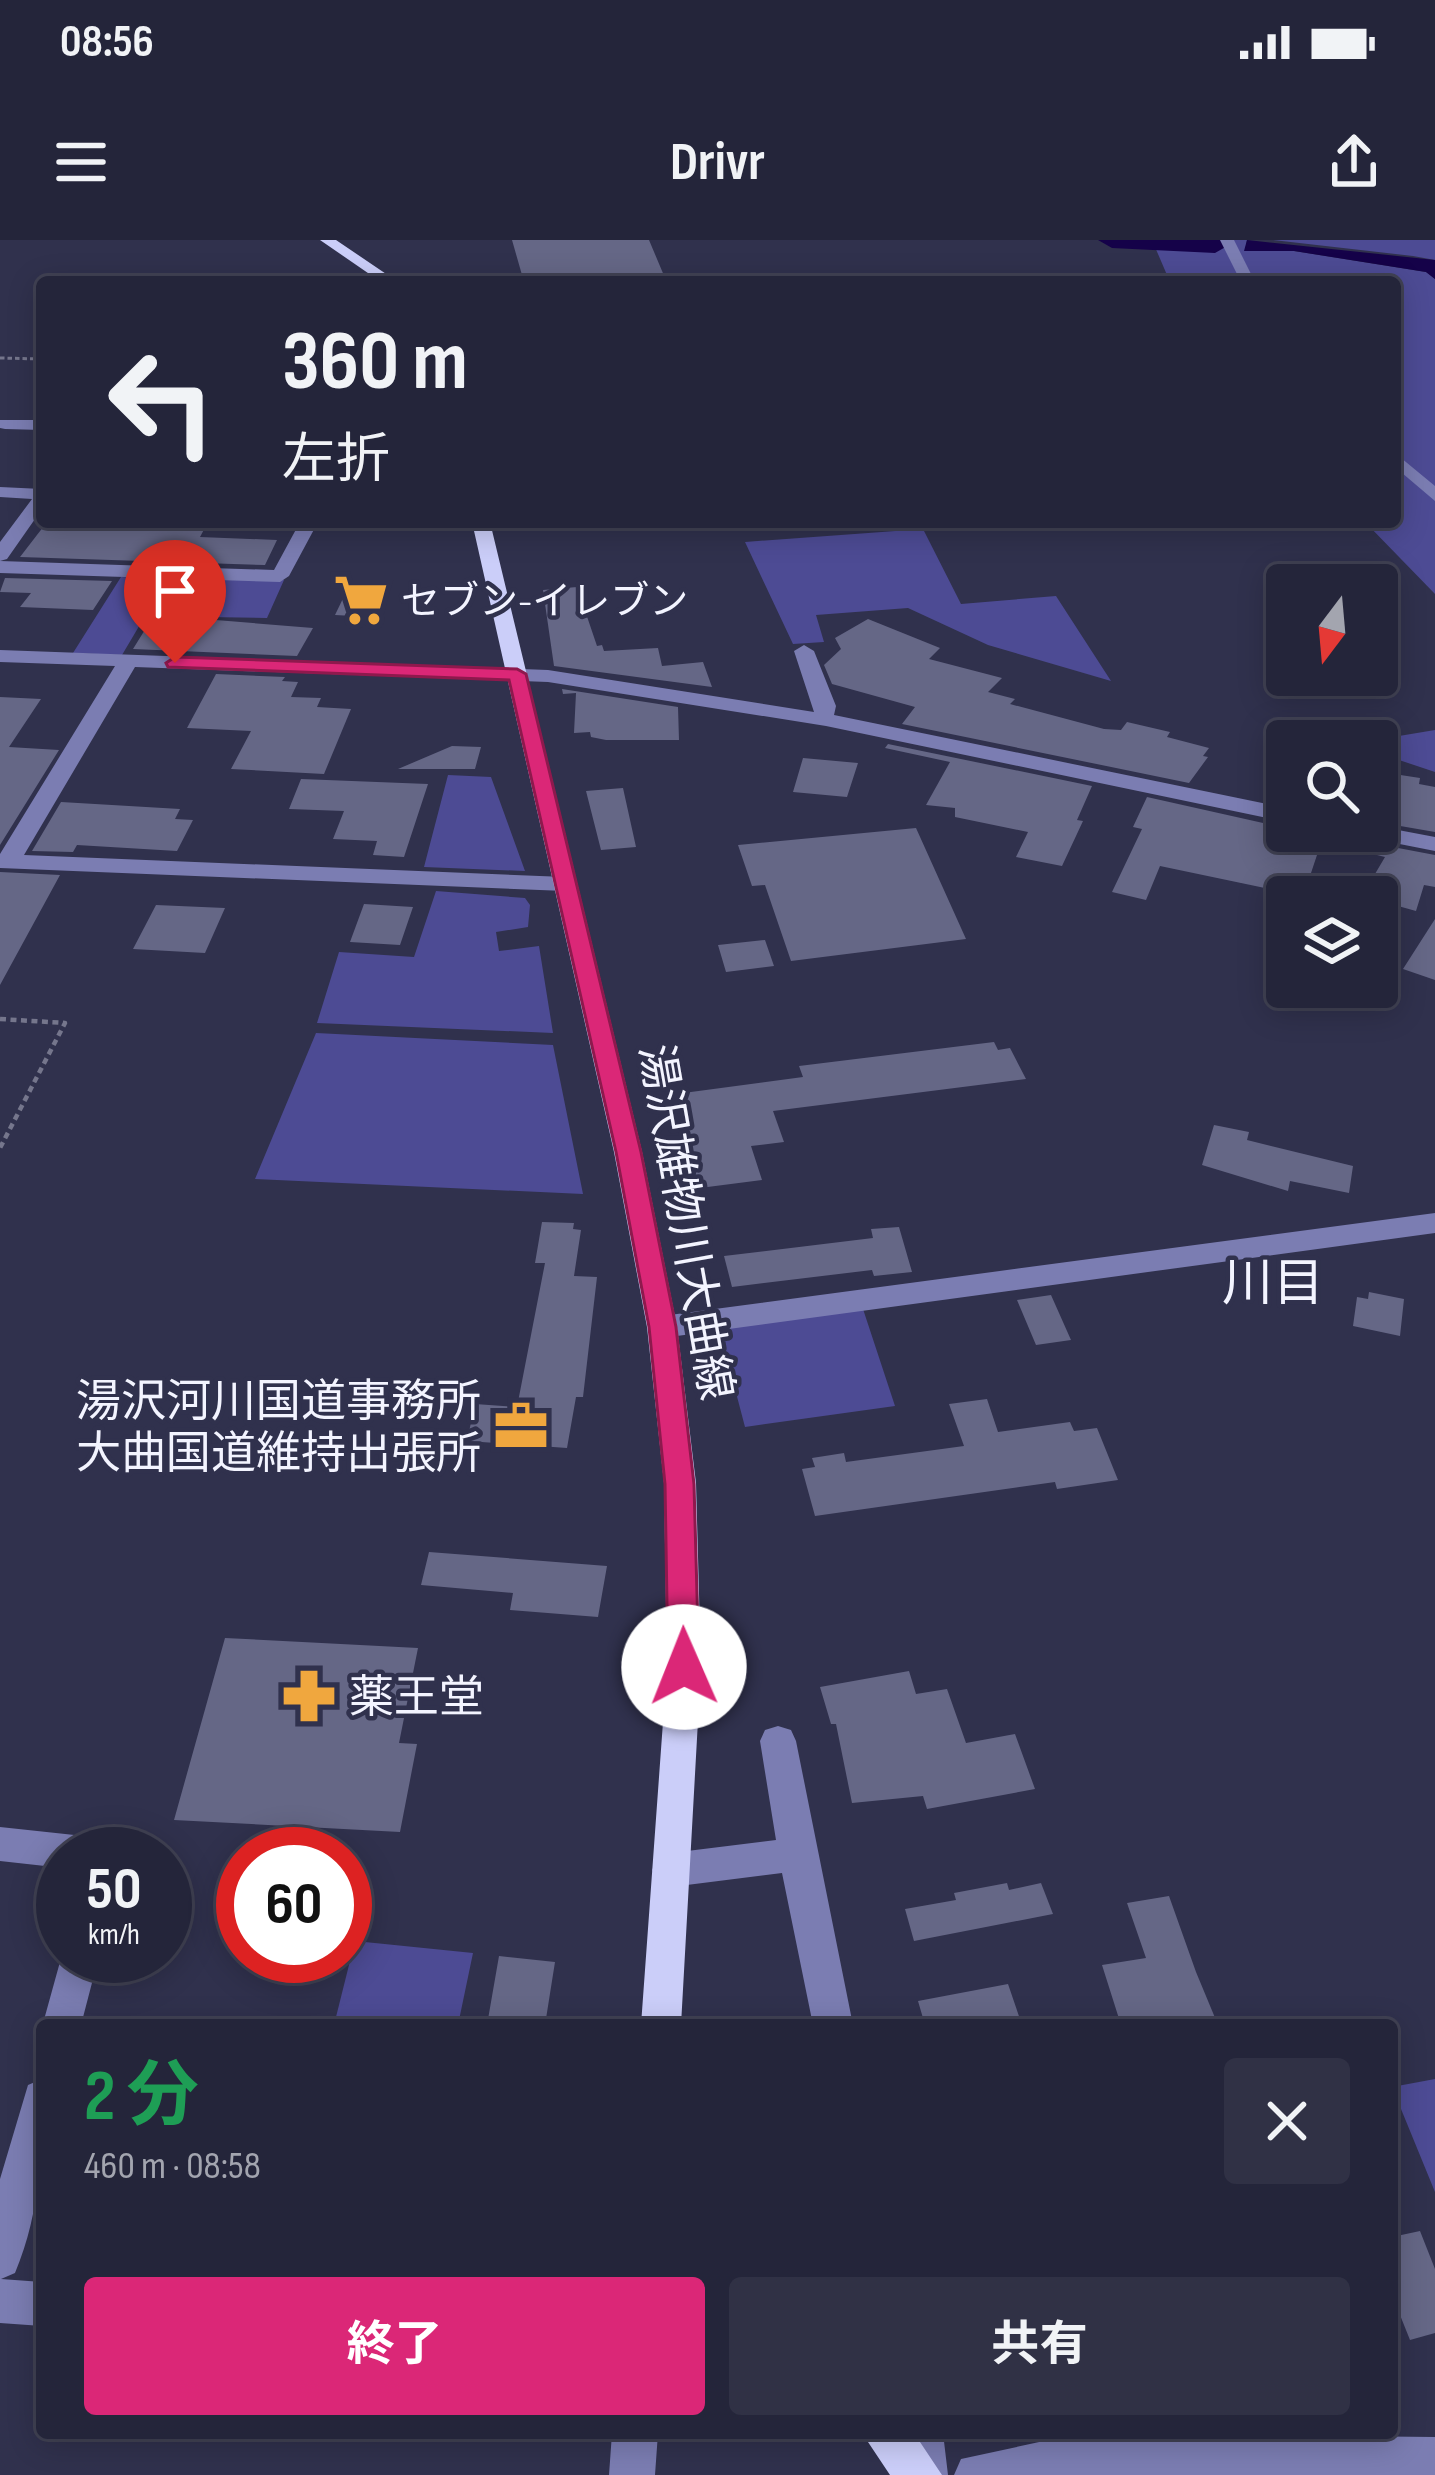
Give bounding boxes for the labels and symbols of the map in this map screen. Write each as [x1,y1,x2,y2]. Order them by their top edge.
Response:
pin [124,540,226,663]
north arrow [1266,564,1398,696]
supermarket icon: セブン-イレブン [332,571,390,629]
place label: セブン-イレブン [401,579,688,626]
street label: 湯沢雄物川大曲線 [626,1040,743,1404]
district label: 川目 [1222,1254,1324,1315]
place label: 湯沢河川国道事務所 大曲国道維持出張所 [76,1375,481,1482]
office icon: 湯沢河川国道事務所 大曲国道維持出張所 [492,1397,550,1455]
position arrow [621,1604,747,1730]
pharmacy icon: 薬王堂 [280,1667,338,1725]
place label: 薬王堂 [349,1671,484,1726]
speed limit sign: 60 [216,1827,372,1983]

